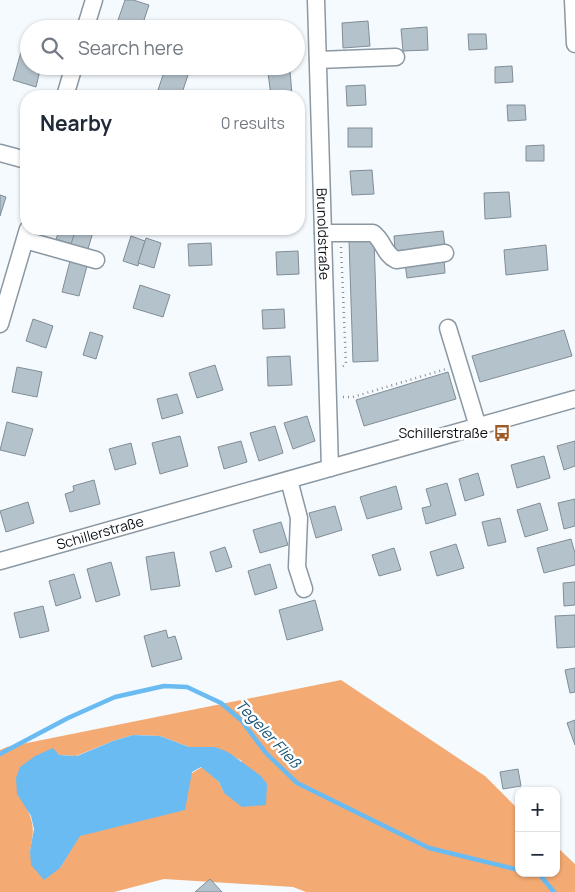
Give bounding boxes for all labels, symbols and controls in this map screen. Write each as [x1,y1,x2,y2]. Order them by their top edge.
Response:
search box [20,20,305,75]
icon: search [38,34,66,62]
text: Search here [78,35,184,61]
text: Nearby [40,109,112,137]
text: 0 results [221,112,285,134]
street label: Brunoldstraße [313,187,334,280]
place label: Schillerstraße [398,423,488,442]
bus stop icon: Schillerstraße [492,423,512,443]
street label: Schillerstraße [54,511,146,554]
water label: Tegeler Fließ [231,695,306,773]
map controls [515,787,560,877]
button: + [515,787,560,832]
button: − [515,832,560,877]

